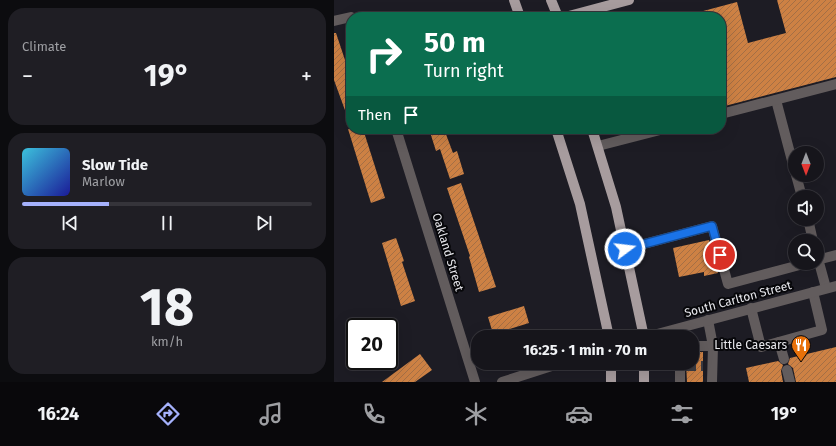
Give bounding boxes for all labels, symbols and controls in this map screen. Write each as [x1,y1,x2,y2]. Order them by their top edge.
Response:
text: 50 m [424,26,486,59]
icon: right [358,28,410,80]
text: Climate [22,39,66,54]
text: 19° [144,58,190,94]
text: Turn right [424,60,504,82]
text: − [22,63,33,90]
text: + [301,63,312,90]
icon: arrive [400,104,422,126]
text: Then [358,106,392,124]
north arrow [788,146,824,182]
map controls [788,146,824,270]
text: Slow Tide [82,156,148,174]
text: Marlow [82,174,125,189]
button: sound [788,190,824,226]
street label: Oakland Street [429,211,467,293]
icon: previous [59,212,81,234]
icon: pause [156,212,178,234]
icon: next [253,212,275,234]
position arrow [604,228,646,270]
button: search [788,234,824,270]
pin [703,238,737,272]
icon: arrive [709,244,731,266]
text: 18 [140,276,194,339]
street label: South Carlton Street [683,278,794,320]
speed limit sign: 20 [346,318,398,370]
text: km/h [151,334,183,349]
restaurant icon: Little Caesars [790,334,812,362]
place label: Little Caesars [714,338,787,352]
text: 16:25 · 1 min · 70 m [523,341,647,359]
icon: directions [154,400,182,428]
icon: music [257,400,285,428]
icon: phone [360,400,388,428]
icon: climate [462,400,490,428]
icon: car [565,400,593,428]
icon: filters [668,400,696,428]
text: 16:24 [37,403,79,425]
text: 19° [771,403,799,425]

